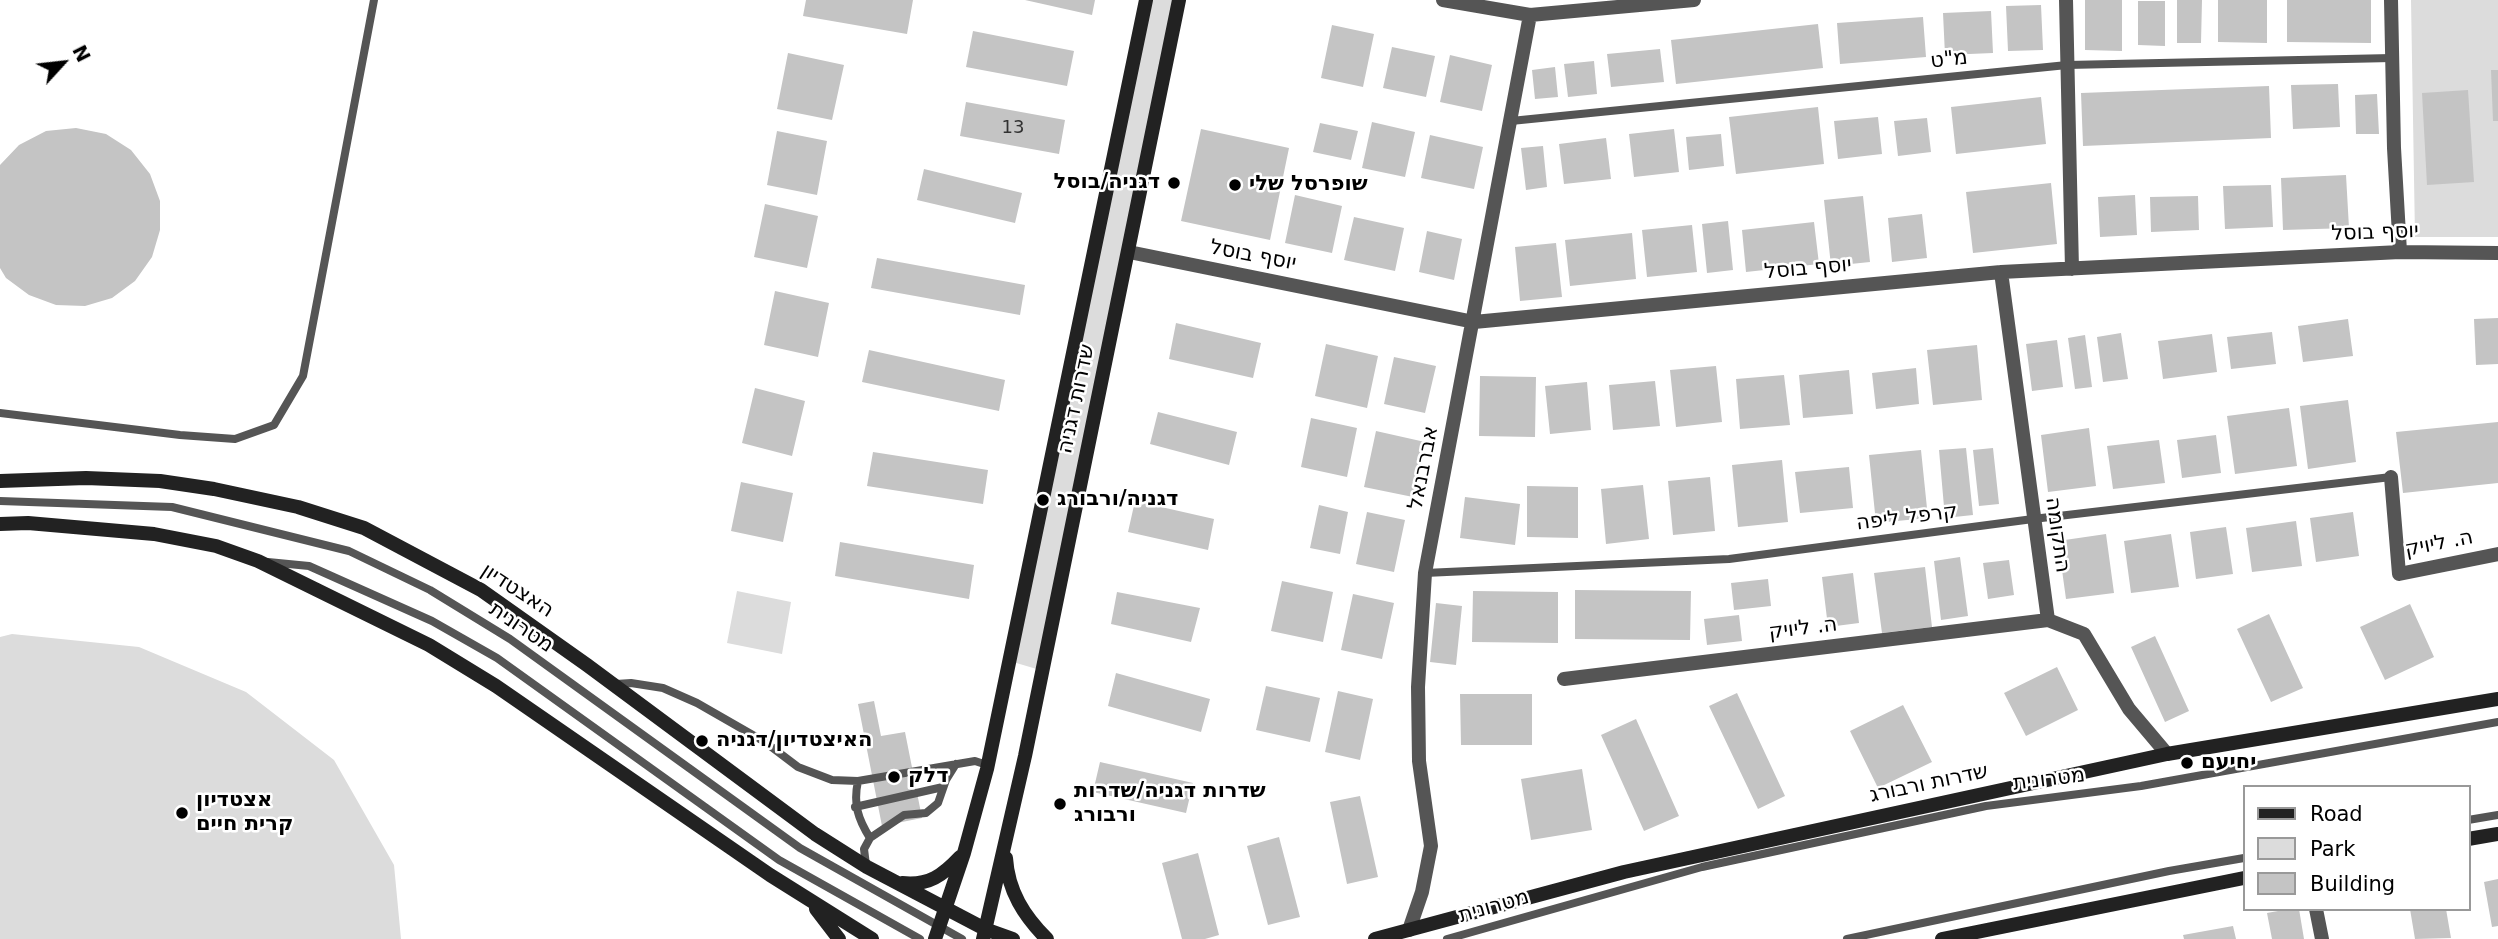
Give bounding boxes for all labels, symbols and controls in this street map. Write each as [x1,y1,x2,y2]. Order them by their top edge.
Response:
north arrow [28,28,98,98]
text: N [68,41,95,66]
street label: מ"ט [1929,46,1969,74]
house number: 13 [1002,117,1024,139]
place label: דגניה/בוסל [1053,170,1160,196]
place label: שופרסל שלי [1249,172,1368,198]
marker: דגניה/בוסל [1166,175,1182,191]
marker: שופרסל שלי [1227,177,1243,193]
street label: יוסף בוסל [2331,219,2419,247]
street label: יוסף בוסל [1208,235,1298,277]
street label: יוסף בוסל [1763,253,1853,285]
street label: שדרות דגניה [1053,342,1101,456]
street label: אברבנאל [1404,424,1444,512]
place label: דגניה/ורבורג [1057,487,1178,513]
marker: דגניה/ורבורג [1035,492,1051,508]
street label: התקומה [2039,496,2075,574]
street label: קרפל ליפה [1855,499,1959,537]
street label: ה. ליויק [2403,525,2475,563]
street label: האצטדיון [476,558,558,624]
street label: מטרונית [484,597,558,659]
street label: ה. ליויק [1767,612,1839,646]
place label: האיצטדיון/דגניה [716,728,872,754]
marker: האיצטדיון/דגניה [694,733,710,749]
place label: יחיעם [2201,750,2256,776]
marker: יחיעם [2179,755,2195,771]
street label: שדרות ורבורג [1868,759,1990,809]
street label: מטרונית [2012,763,2086,797]
place label: דלק [908,764,949,790]
marker: דלק [886,769,902,785]
place label: שדרות דגניה/שדרות ורבורג [1074,779,1266,829]
legend [2242,785,2470,911]
place label: אצטדיון קרית חיים [196,788,293,838]
marker: שדרות דגניה/שדרות ורבורג [1052,796,1068,812]
text: Road [2310,802,2363,826]
marker: אצטדיון קרית חיים [174,805,190,821]
text: Park [2310,837,2355,861]
text: Building [2310,872,2395,896]
street label: מטרונית [1456,885,1532,929]

